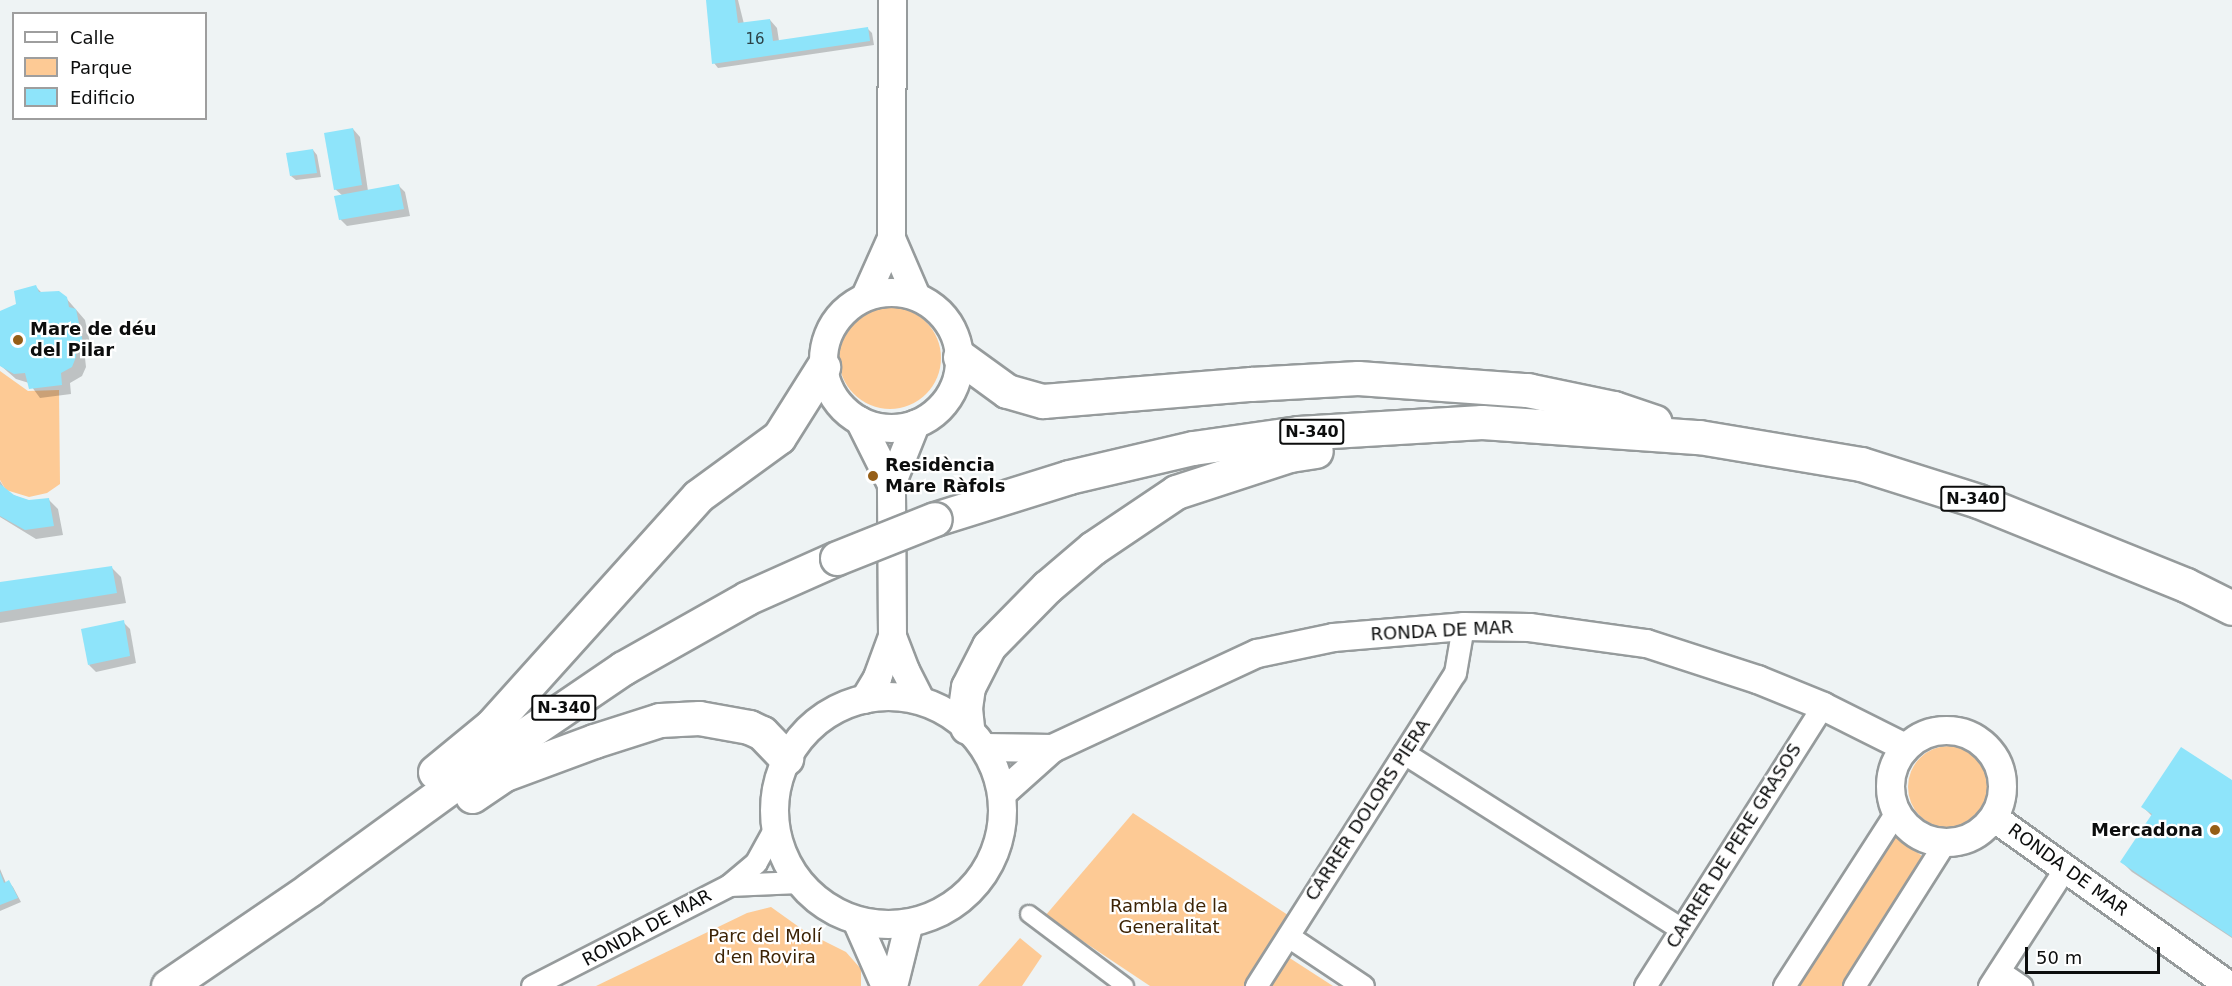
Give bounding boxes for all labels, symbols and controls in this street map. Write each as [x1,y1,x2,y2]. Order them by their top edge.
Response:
legend [12,12,207,120]
text: Calle [70,27,115,48]
house number: 16 [745,31,765,49]
text: Parque [70,57,132,78]
text: Edificio [70,87,135,108]
place label: Mare de déu del Pilar [30,319,157,362]
marker: Mare de déu del Pilar [11,333,25,347]
road number: N-340 [1279,419,1345,445]
place label: Residència Mare Ràfols [885,455,1005,498]
marker: Residència Mare Ràfols [866,469,880,483]
road number: N-340 [1940,486,2006,512]
street label: RONDA DE MAR [1370,616,1514,646]
road number: N-340 [531,695,597,721]
street label: CARRER DOLORS PIERA [1301,715,1435,905]
street label: CARRER DE PERE GRASOS [1662,740,1806,952]
street label: RONDA DE MAR [2004,819,2132,921]
place label: Mercadona [2091,819,2203,841]
marker: Mercadona [2208,823,2222,837]
street label: RONDA DE MAR [579,885,715,971]
park label: Rambla de la Generalitat [1110,896,1228,938]
park label: Parc del Molí d'en Rovira [708,926,822,968]
scale bar [2028,935,2163,973]
text: 50 m [2036,947,2082,968]

